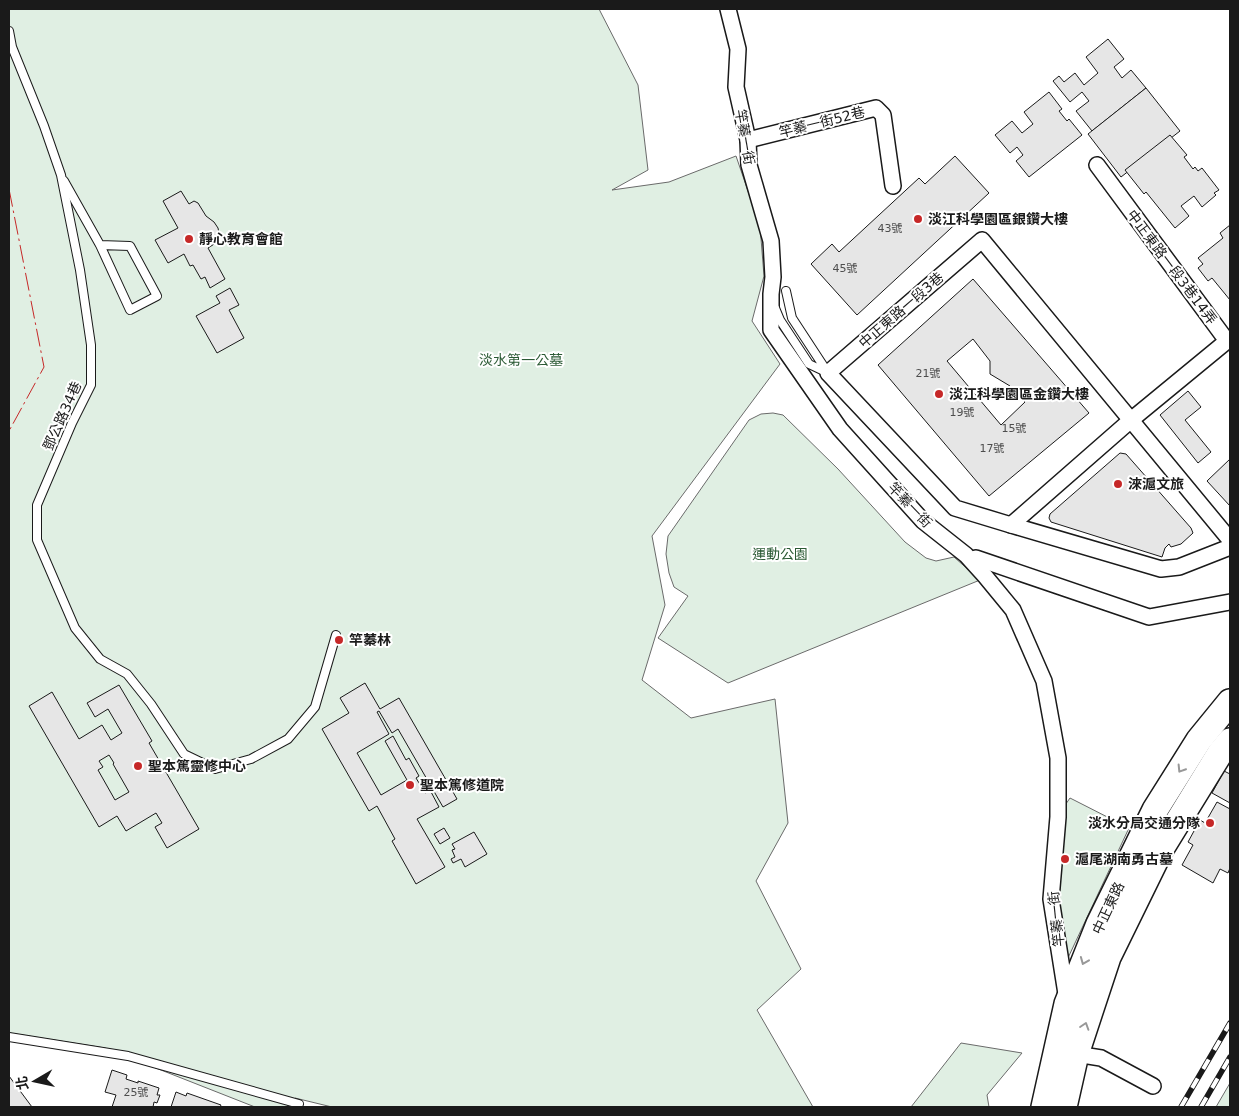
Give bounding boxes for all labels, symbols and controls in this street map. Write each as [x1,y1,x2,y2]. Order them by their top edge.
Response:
street label: 竿蓁一街52巷 [777,104,867,140]
street label: 竿蓁一街 [732,108,758,166]
street label: 中正東路一段3巷14弄 [1124,207,1220,327]
place label: 淡江科學園區銀鑽大樓 [928,211,1068,227]
marker: 淡江科學園區銀鑽大樓 [912,213,924,225]
house number: 43號 [878,222,903,235]
place label: 靜心教育會館 [199,231,283,247]
marker: 靜心教育會館 [183,233,195,245]
house number: 45號 [833,262,858,275]
street label: 中正東路一段3巷 [855,269,947,351]
park label: 淡水第一公墓 [479,352,563,368]
house number: 21號 [916,367,941,380]
street label: 鄧公路34巷 [40,379,84,453]
place label: 淡江科學園區金鑽大樓 [949,386,1089,402]
marker: 淡江科學園區金鑽大樓 [933,388,945,400]
house number: 19號 [950,406,975,419]
house number: 15號 [1002,422,1027,435]
house number: 17號 [980,442,1005,455]
place label: 淶滬文旅 [1128,476,1184,492]
marker: 淶滬文旅 [1112,478,1124,490]
street label: 竿蓁一街 [885,479,935,531]
park label: 運動公園 [752,546,808,562]
place label: 竿蓁林 [349,632,391,648]
marker: 竿蓁林 [333,634,345,646]
place label: 聖本篤靈修中心 [148,758,246,774]
marker: 聖本篤靈修中心 [132,760,144,772]
one-way arrow [1177,764,1187,773]
place label: 聖本篤修道院 [420,777,504,793]
marker: 聖本篤修道院 [404,779,416,791]
place label: 淡水分局交通分隊 [1088,815,1200,831]
marker: 淡水分局交通分隊 [1204,817,1216,829]
place label: 滬尾湖南勇古墓 [1075,851,1173,867]
marker: 滬尾湖南勇古墓 [1059,853,1071,865]
street label: 中正東路 [1089,879,1127,937]
street label: 竿蓁一街 [1045,890,1067,948]
one-way arrow [1080,956,1090,965]
one-way arrow [1080,1023,1090,1031]
north arrow [10,1056,60,1106]
text: 北 [13,1075,31,1091]
house number: 25號 [124,1086,149,1099]

